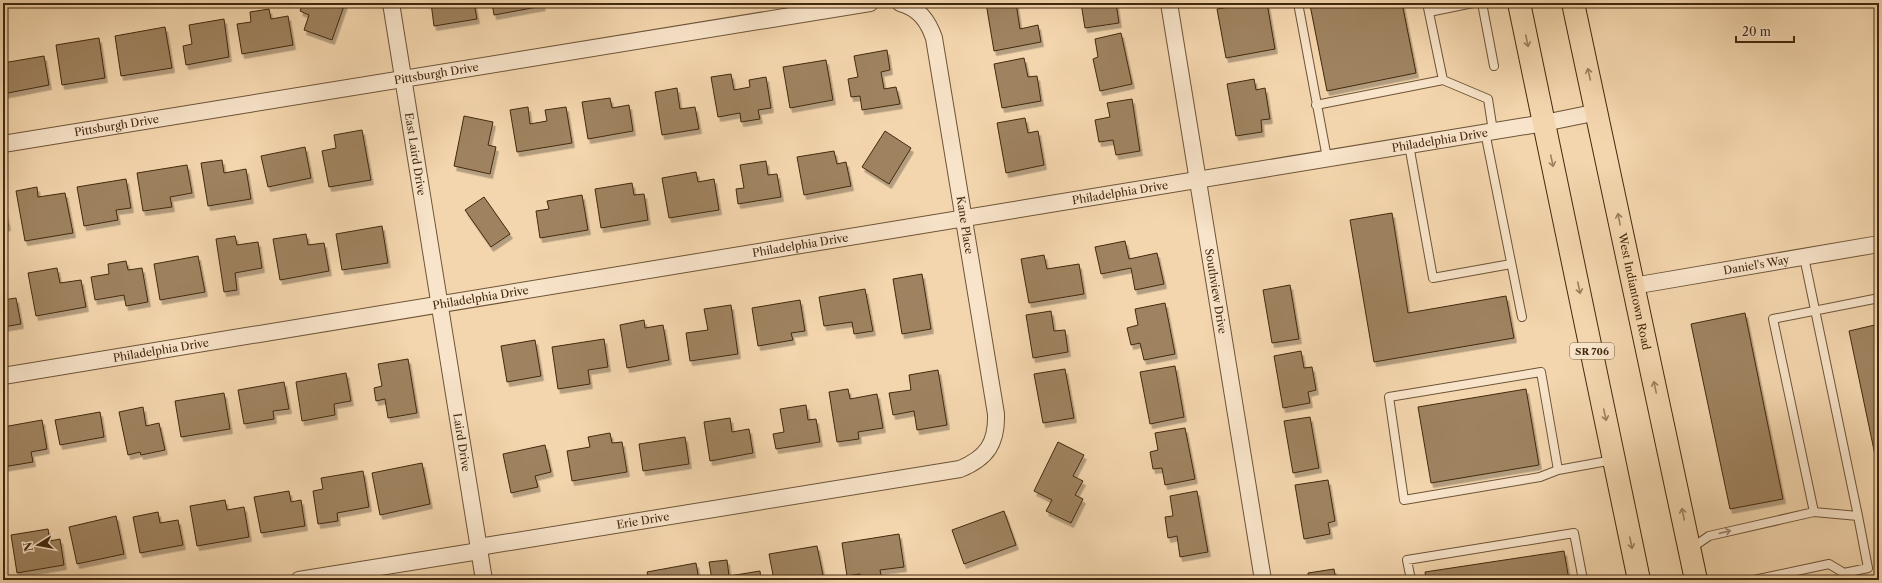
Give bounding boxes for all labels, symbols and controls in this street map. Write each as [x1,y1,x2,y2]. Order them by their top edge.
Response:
scale bar [1736,18,1794,44]
text: 20 m [1742,24,1771,39]
one-way arrow [1523,34,1531,47]
street label: Pittsburgh Drive [393,60,480,87]
one-way arrow [1585,68,1593,81]
street label: East Laird Drive [402,111,429,197]
street label: Pittsburgh Drive [73,112,160,139]
street label: Philadelphia Drive [1391,125,1489,155]
one-way arrow [1549,154,1557,167]
street label: Philadelphia Drive [1071,178,1169,207]
street label: Kane Place [954,195,976,255]
one-way arrow [1615,213,1623,226]
street label: Philadelphia Drive [751,230,849,260]
street label: West Indiantown Road [1615,231,1654,352]
street label: Southview Drive [1202,248,1230,335]
street label: Daniel's Way [1722,252,1791,277]
one-way arrow [1575,281,1583,294]
street label: Philadelphia Drive [432,283,530,312]
street label: Philadelphia Drive [112,335,210,365]
road number: SR 706 [1570,343,1614,359]
one-way arrow [1651,381,1659,394]
one-way arrow [1601,408,1609,421]
street label: Laird Drive [450,412,473,473]
one-way arrow [1678,508,1686,521]
street label: Erie Drive [615,509,670,532]
north arrow [18,525,58,565]
one-way arrow [1718,528,1731,536]
one-way arrow [1628,536,1636,549]
text: N [20,540,36,553]

